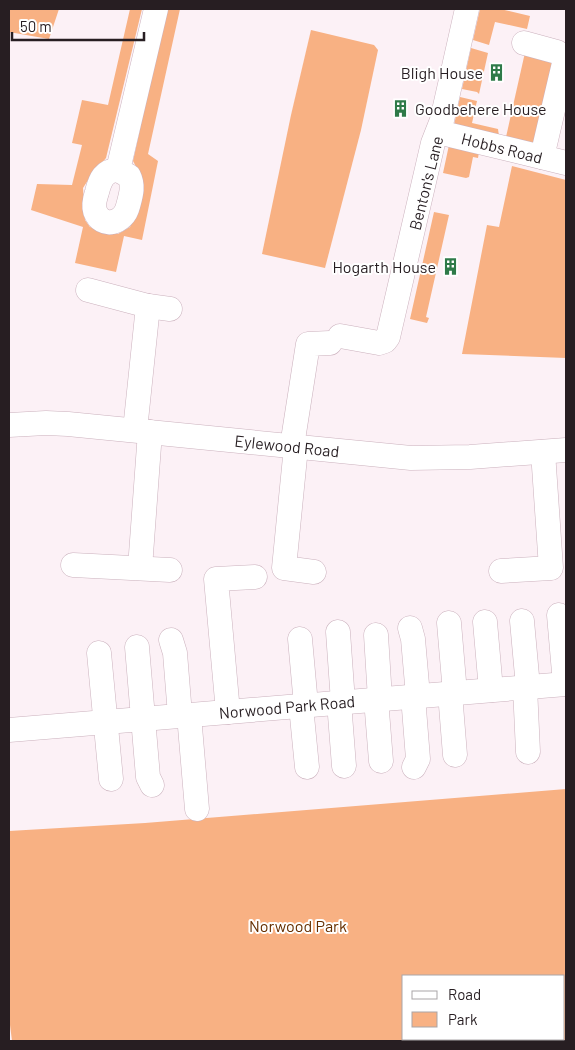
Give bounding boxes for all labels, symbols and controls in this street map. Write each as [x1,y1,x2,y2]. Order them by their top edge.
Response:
scale bar [12,10,145,42]
text: 50 m [20,17,52,35]
place label: Bligh House [401,63,483,82]
building icon: Bligh House [487,63,507,83]
building icon: Goodbehere House [391,99,411,119]
place label: Goodbehere House [415,99,547,118]
street label: Hobbs Road [460,128,545,167]
street label: Benton's Lane [405,134,446,232]
place label: Hogarth House [332,257,436,276]
building icon: Hogarth House [440,257,460,277]
street label: Eylewood Road [234,431,340,460]
street label: Norwood Park Road [218,691,356,722]
park label: Norwood Park [249,916,347,935]
legend [402,975,565,1040]
text: Road [448,985,481,1003]
text: Park [448,1010,478,1028]

